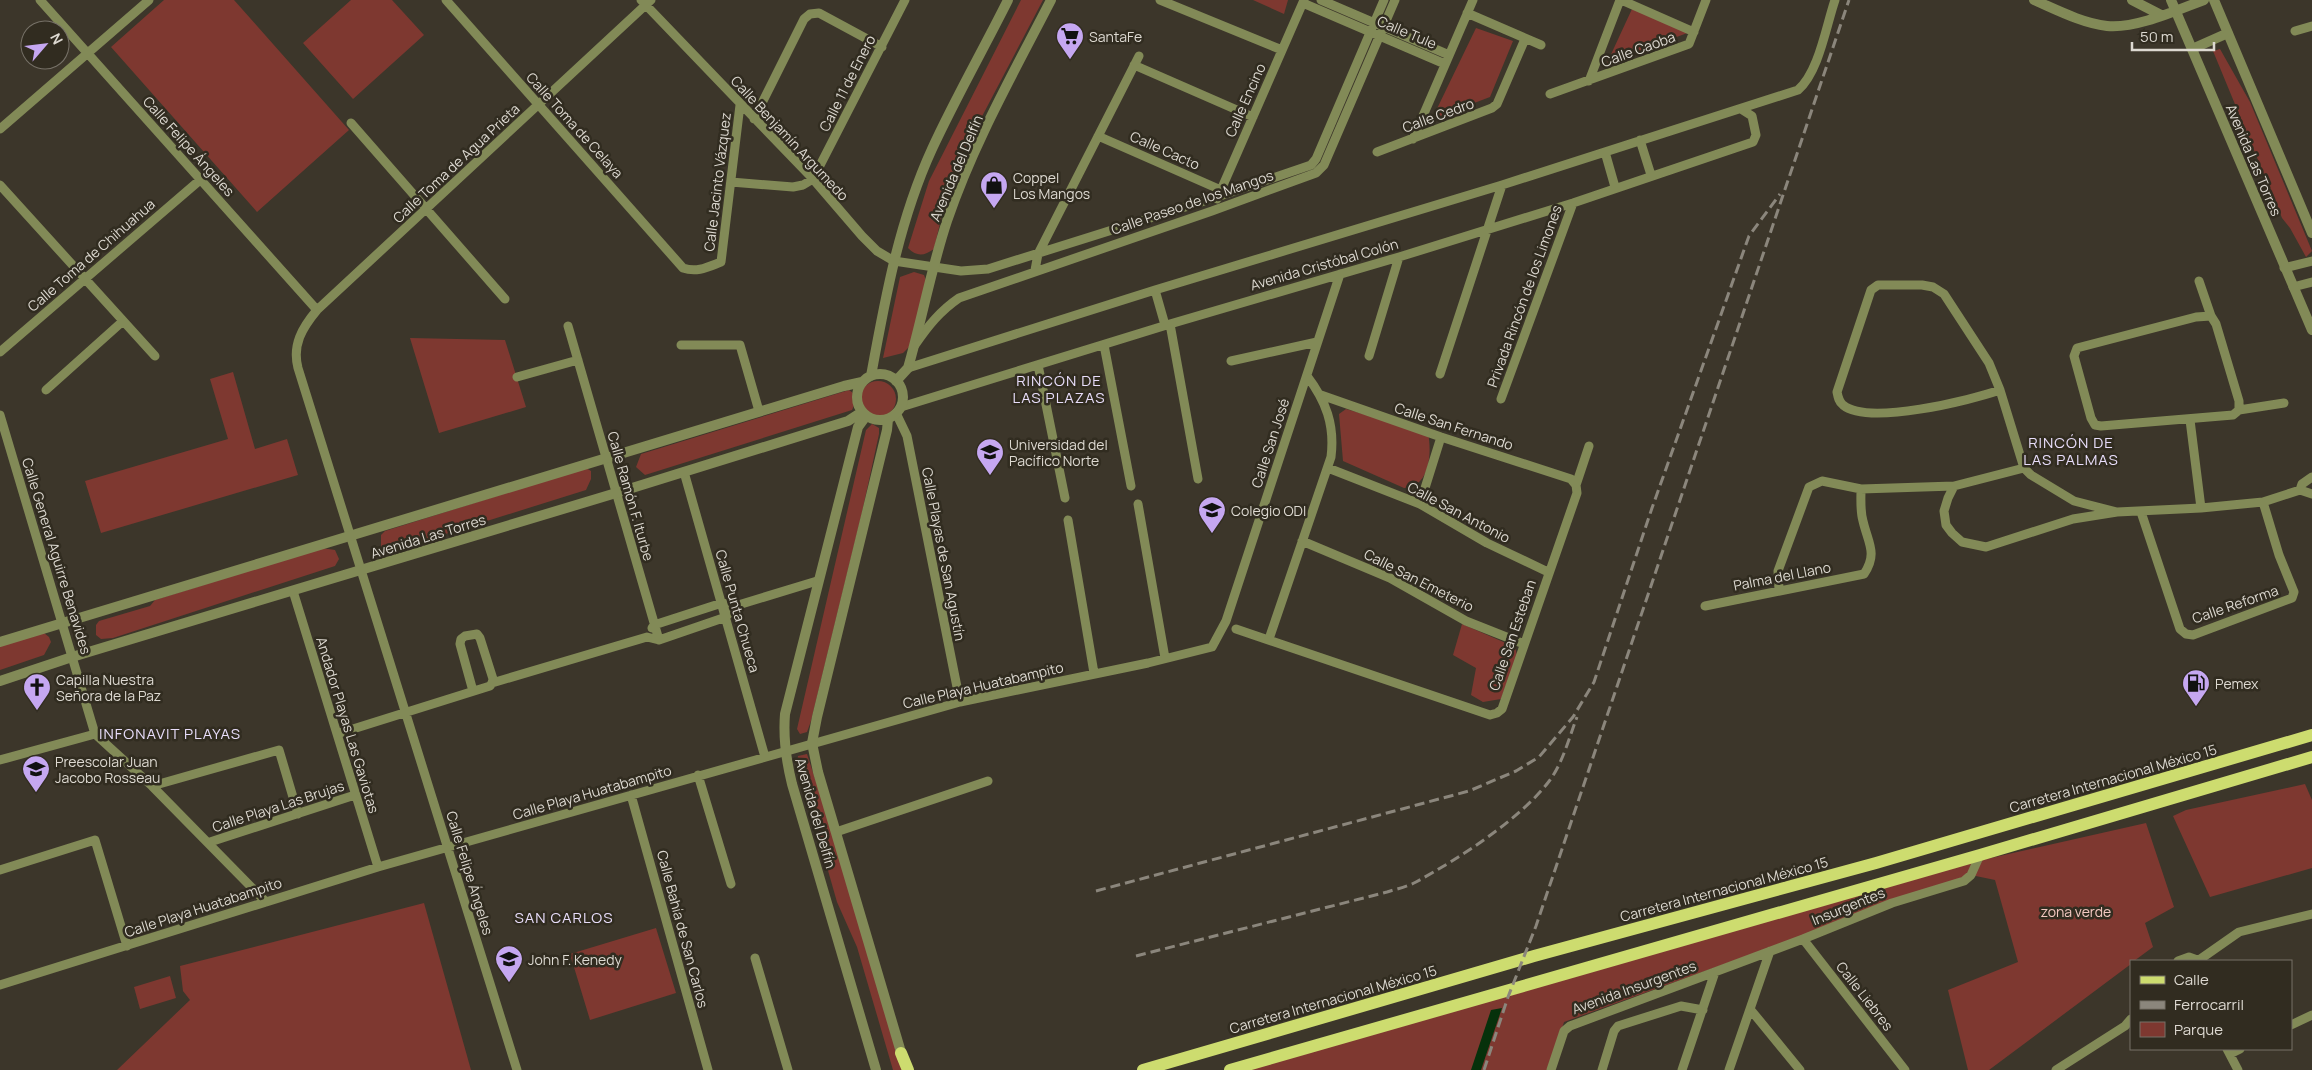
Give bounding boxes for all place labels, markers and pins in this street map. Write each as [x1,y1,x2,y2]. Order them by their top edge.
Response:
supermarket icon: SantaFe [1055,21,1085,60]
place label: SantaFe [1089,27,1142,46]
place label: Coppel Los Mangos [1013,168,1090,203]
shop icon: Coppel Los Mangos [979,170,1009,209]
place label: Universidad del Pacífico Norte [1009,435,1108,470]
school or university icon: Universidad del Pacífico Norte [975,437,1005,476]
school or university icon: Colegio ODI [1197,495,1227,534]
place label: Colegio ODI [1231,501,1306,520]
fuel station icon: Pemex [2181,668,2211,707]
place label: Capilla Nuestra Señora de la Paz [56,670,161,705]
church icon: Capilla Nuestra Señora de la Paz [22,672,52,711]
place label: Pemex [2215,674,2259,693]
place label: Preescolar Juan Jacobo Rosseau [55,752,160,787]
school or university icon: Preescolar Juan Jacobo Rosseau [21,754,51,793]
school or university icon: John F. Kenedy [494,944,524,983]
place label: John F. Kenedy [528,950,622,969]

